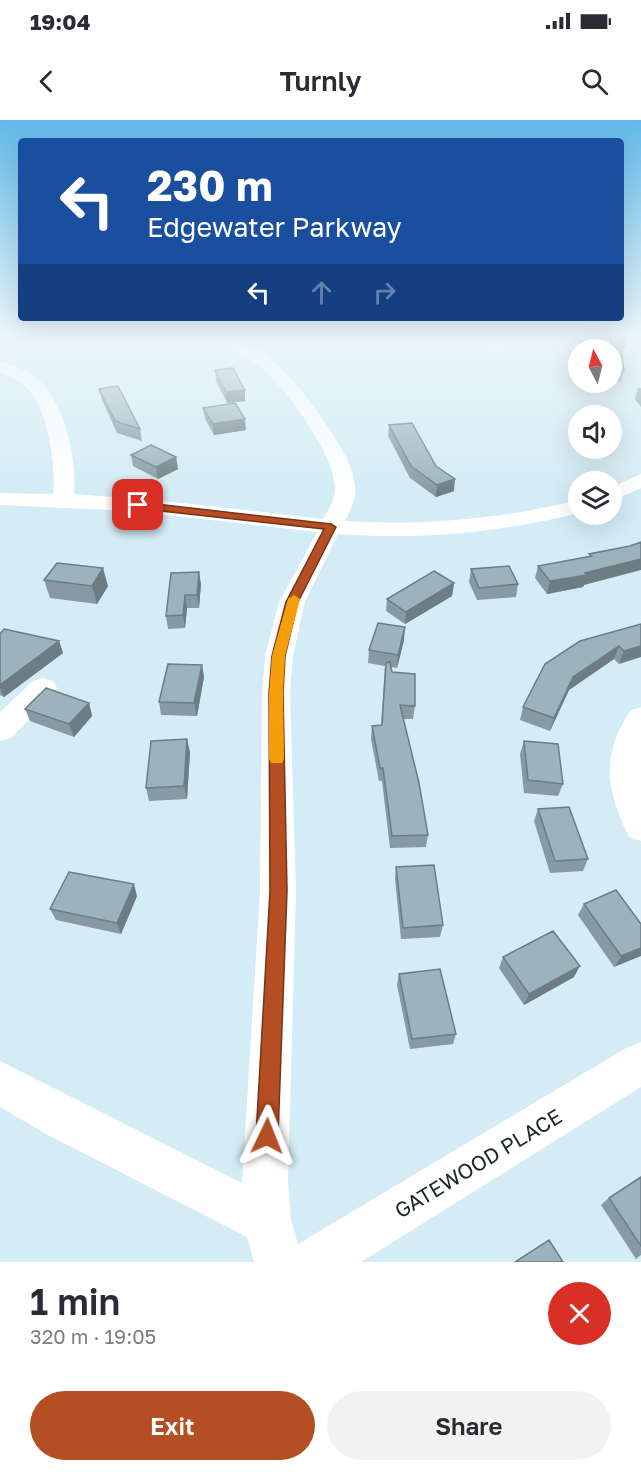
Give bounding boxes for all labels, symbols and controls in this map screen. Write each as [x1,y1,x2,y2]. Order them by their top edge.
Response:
text: 19:04 [30,8,90,35]
icon: back [30,65,63,98]
text: Turnly [279,65,362,97]
icon: search [578,65,611,98]
text: 230 m [147,160,273,210]
icon: left [48,162,126,240]
text: Edgewater Parkway [147,211,402,243]
icon: left [242,276,275,309]
icon: ahead [305,276,338,309]
icon: right [368,276,401,309]
north arrow [568,339,622,393]
map controls [568,339,622,525]
button: sound [568,405,622,459]
button: layers [568,471,622,525]
pin [112,479,163,530]
icon: arrive [121,488,154,521]
street label: GATEWOOD PLACE [390,1103,566,1223]
position arrow [235,1104,299,1168]
text: 1 min [30,1280,120,1323]
button: close [548,1282,611,1345]
text: 320 m · 19:05 [30,1324,156,1348]
button: Exit [30,1391,315,1460]
button: Share [327,1391,611,1460]

